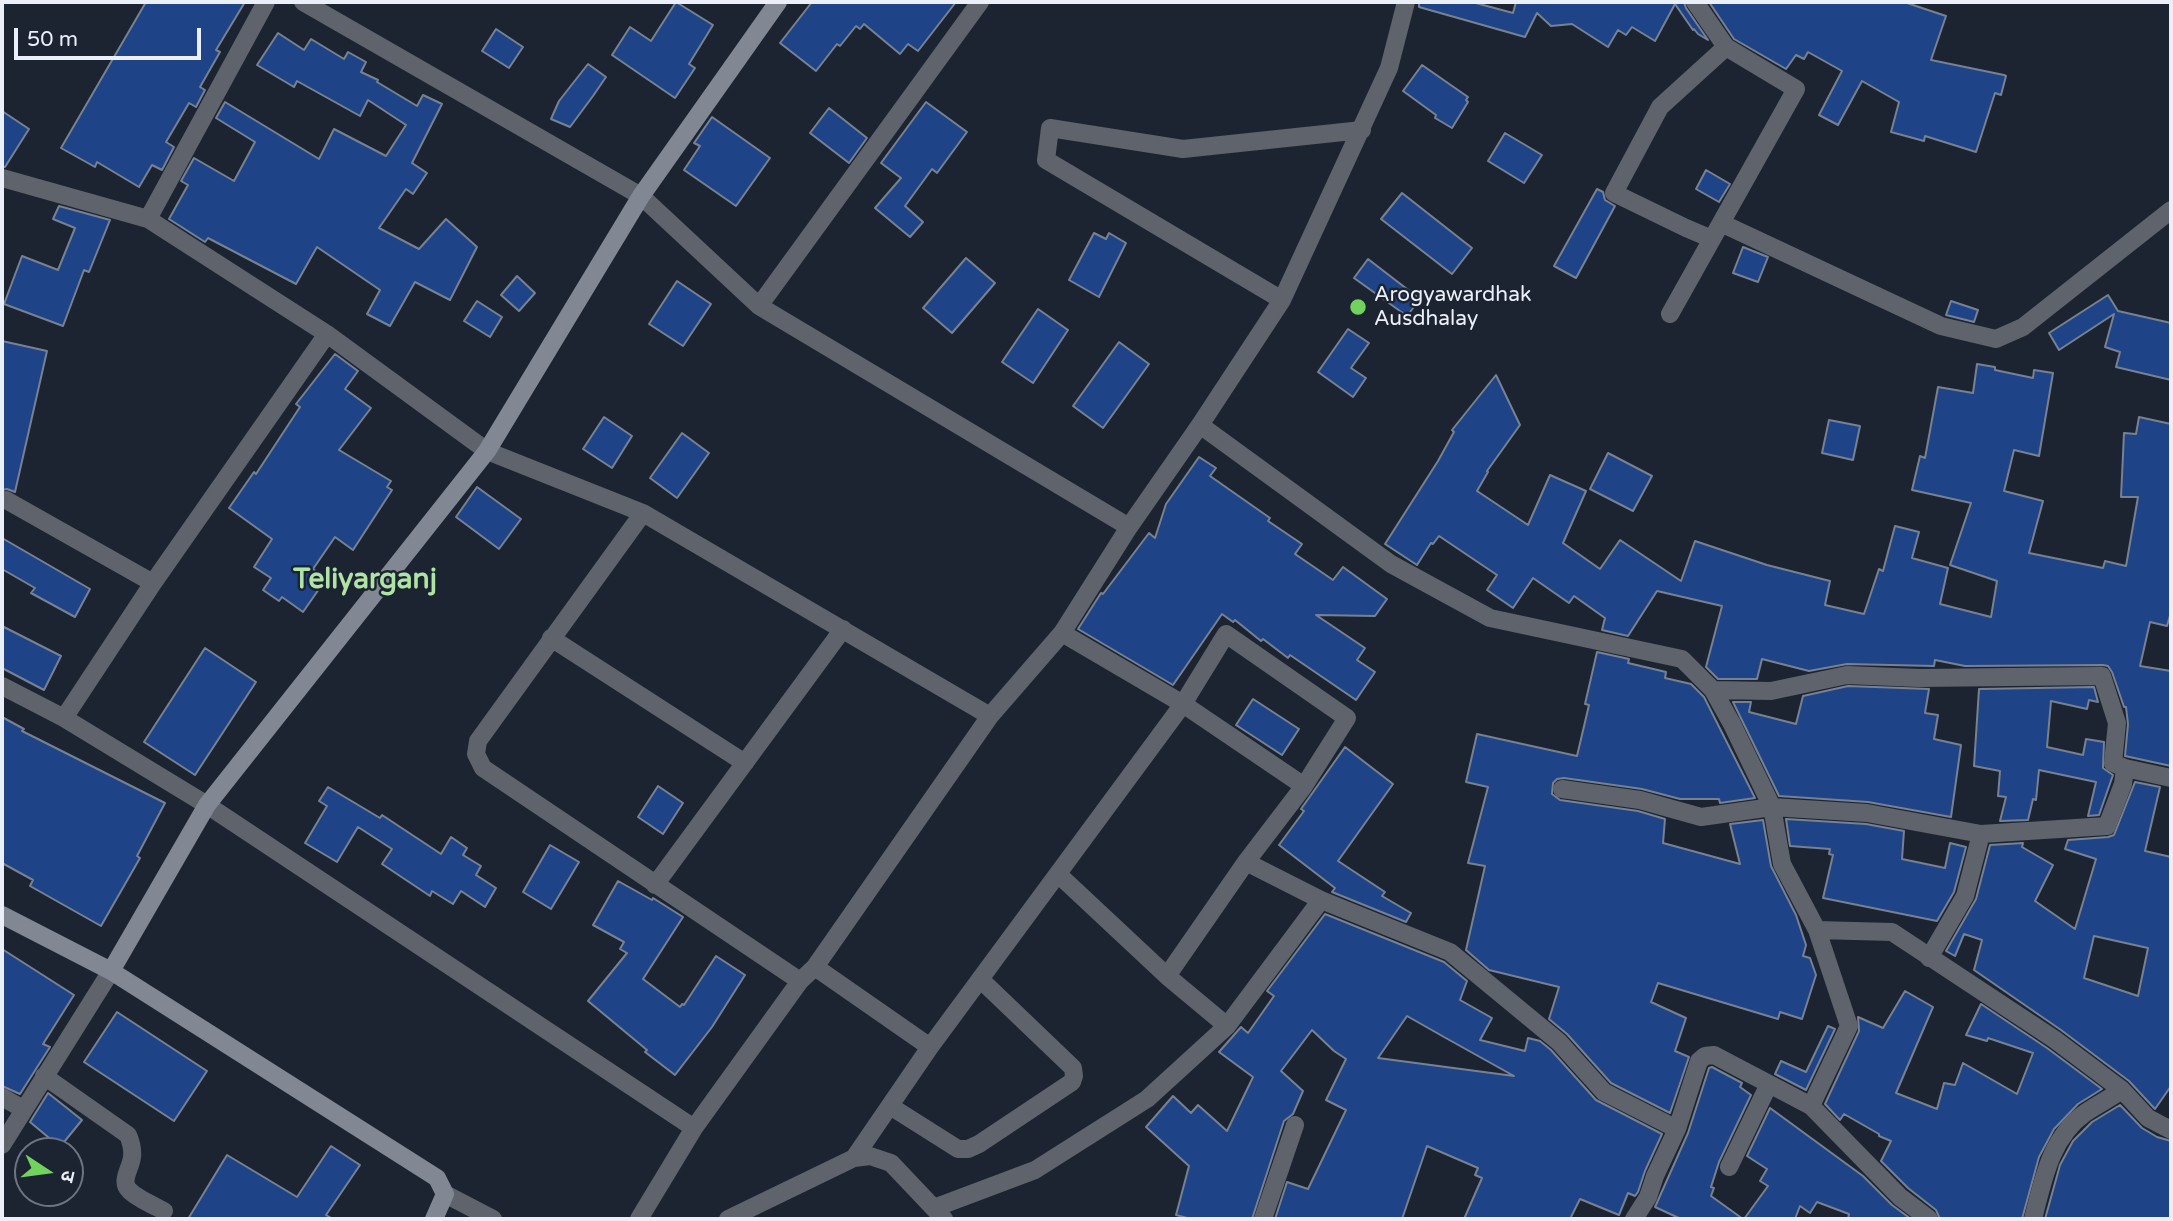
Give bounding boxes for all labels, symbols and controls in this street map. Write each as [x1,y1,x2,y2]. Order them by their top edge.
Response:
scale bar [18,14,205,58]
text: 50 m [27,27,78,52]
place label: Arogyawardhak Ausdhalay [1374,282,1531,332]
marker: Arogyawardhak Ausdhalay [1348,297,1368,317]
district label: Teliyarganj [293,564,437,598]
north arrow [14,1137,84,1207]
text: उ [56,1168,79,1184]

